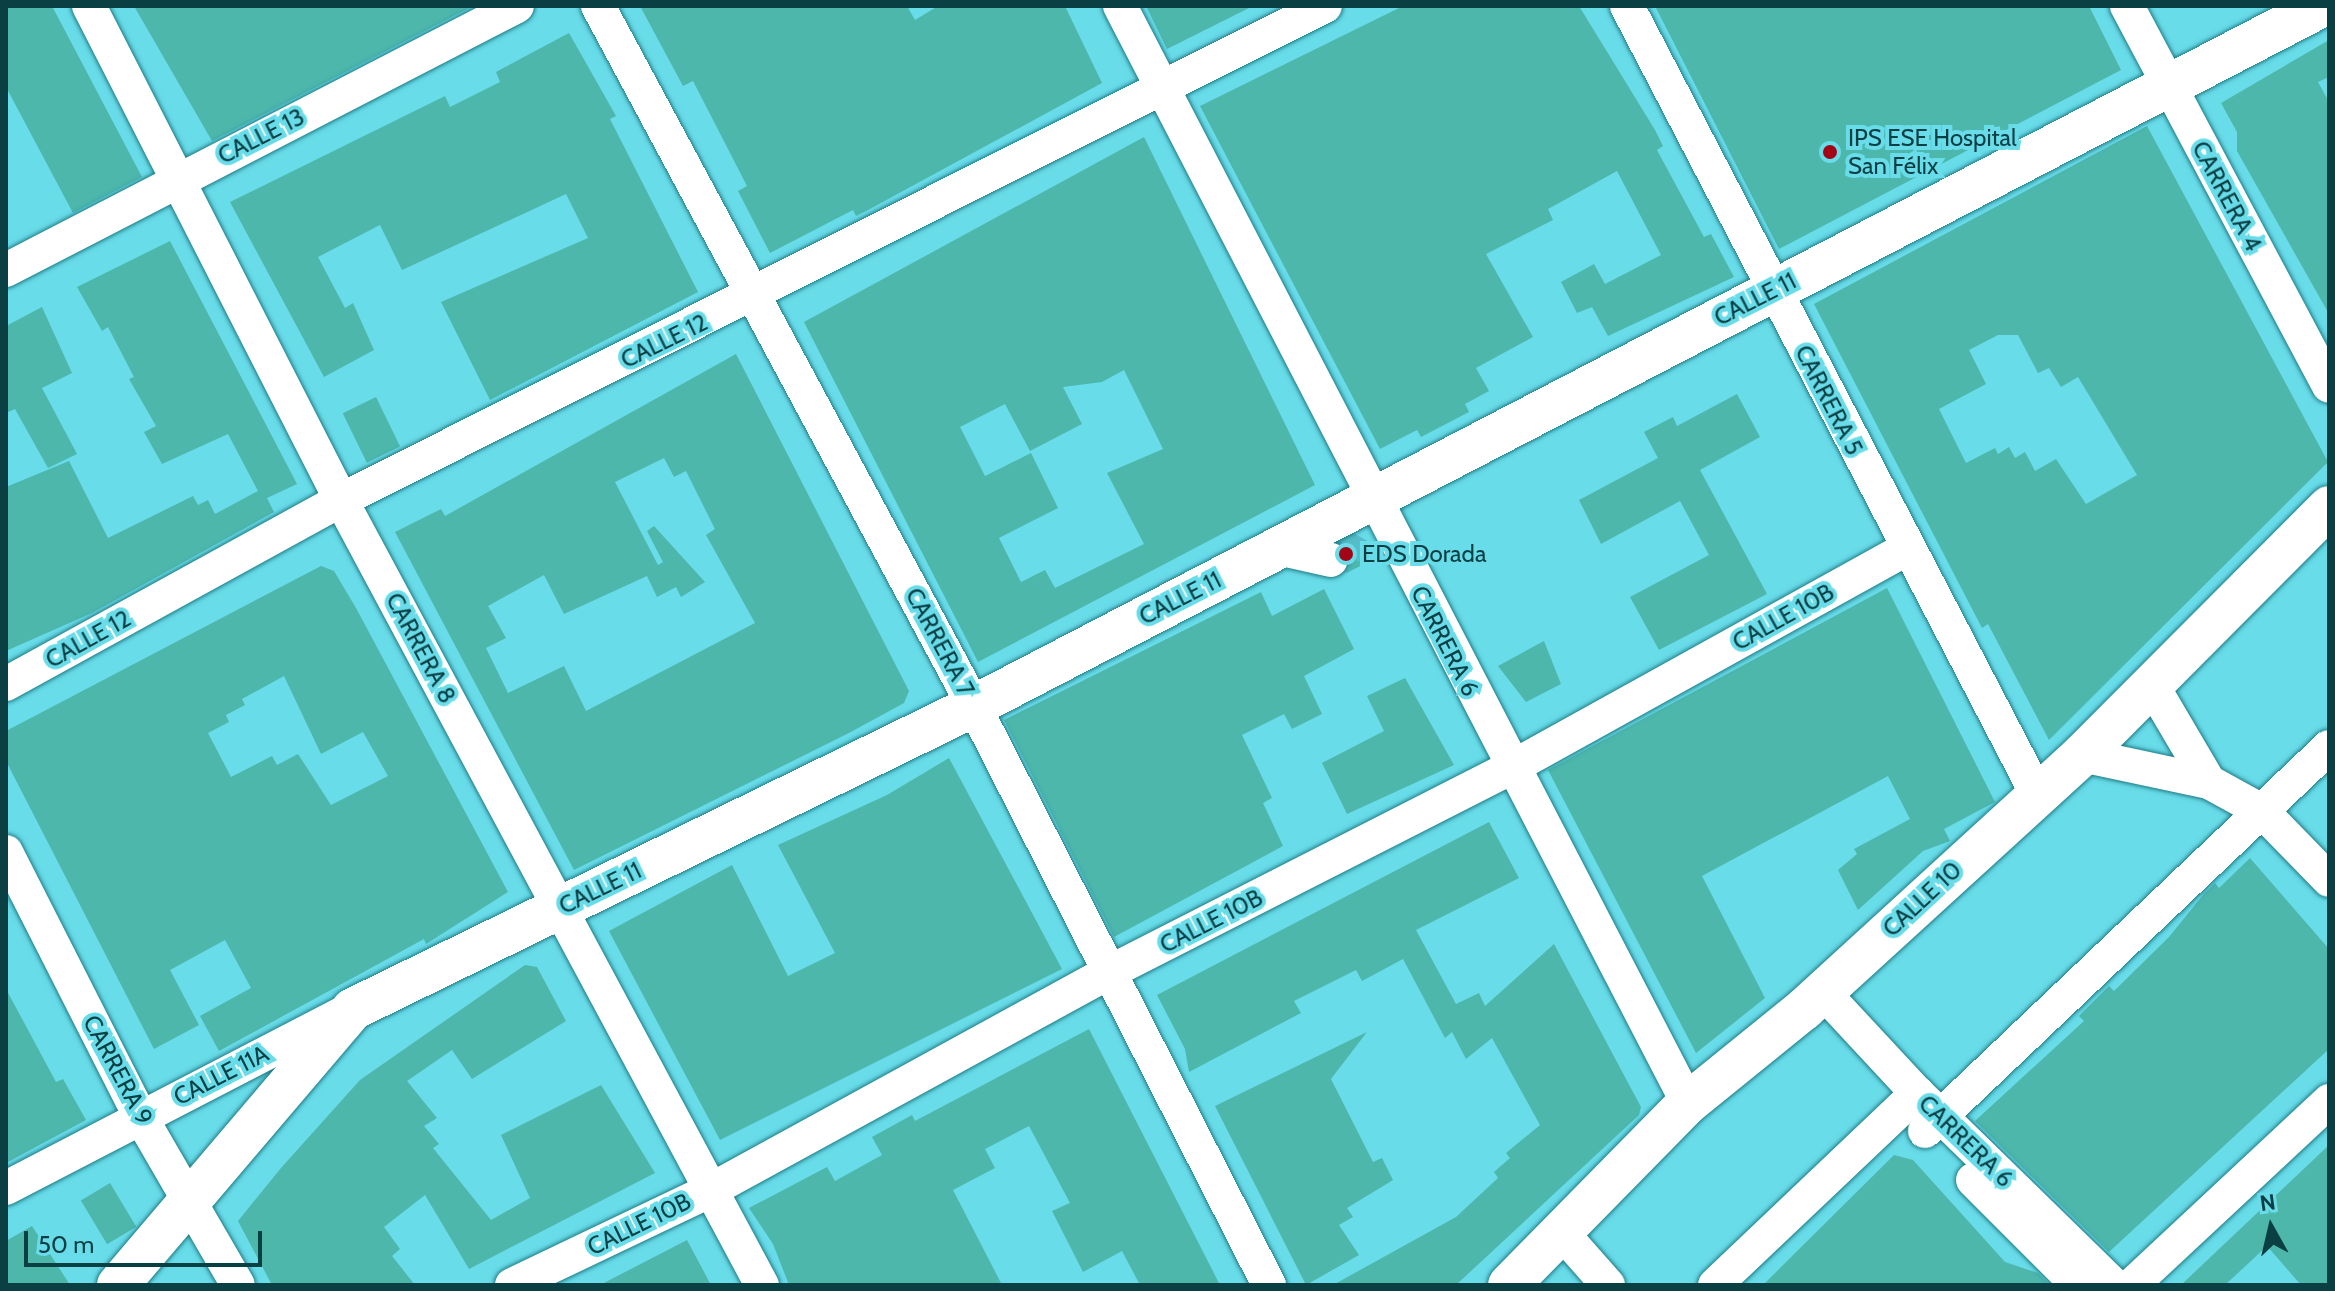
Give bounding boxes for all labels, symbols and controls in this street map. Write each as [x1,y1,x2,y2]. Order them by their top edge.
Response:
street label: CALLE 13 [213,102,309,170]
place label: IPS ESE Hospital San Félix [1848,124,2017,180]
street label: CARRERA 4 [2186,136,2268,256]
marker: IPS ESE Hospital San Félix [1819,141,1841,163]
street label: CALLE 11 [1709,266,1801,332]
street label: CALLE 12 [616,308,712,374]
street label: CARRERA 5 [1789,340,1869,460]
place label: EDS Dorada [1362,540,1486,568]
marker: EDS Dorada [1337,545,1355,563]
street label: CALLE 11 [1134,565,1226,631]
street label: CALLE 10B [1727,577,1839,657]
street label: CARRERA 6 [1405,581,1485,701]
street label: CARRERA 7 [899,583,981,701]
street label: CARRERA 8 [380,588,462,708]
street label: CALLE 12 [40,604,136,674]
street label: CALLE 10 [1877,855,1967,943]
street label: CALLE 11 [554,856,646,920]
street label: CALLE 10B [1155,883,1267,959]
street label: CARRERA 9 [77,1010,159,1130]
street label: CALLE 11A [169,1039,273,1111]
street label: CARRERA 6 [1913,1089,2019,1193]
street label: CALLE 10B [583,1187,695,1261]
north arrow [2231,1187,2311,1267]
text: N [2258,1188,2277,1217]
scale bar [28,1215,266,1265]
text: 50 m [38,1230,94,1259]

